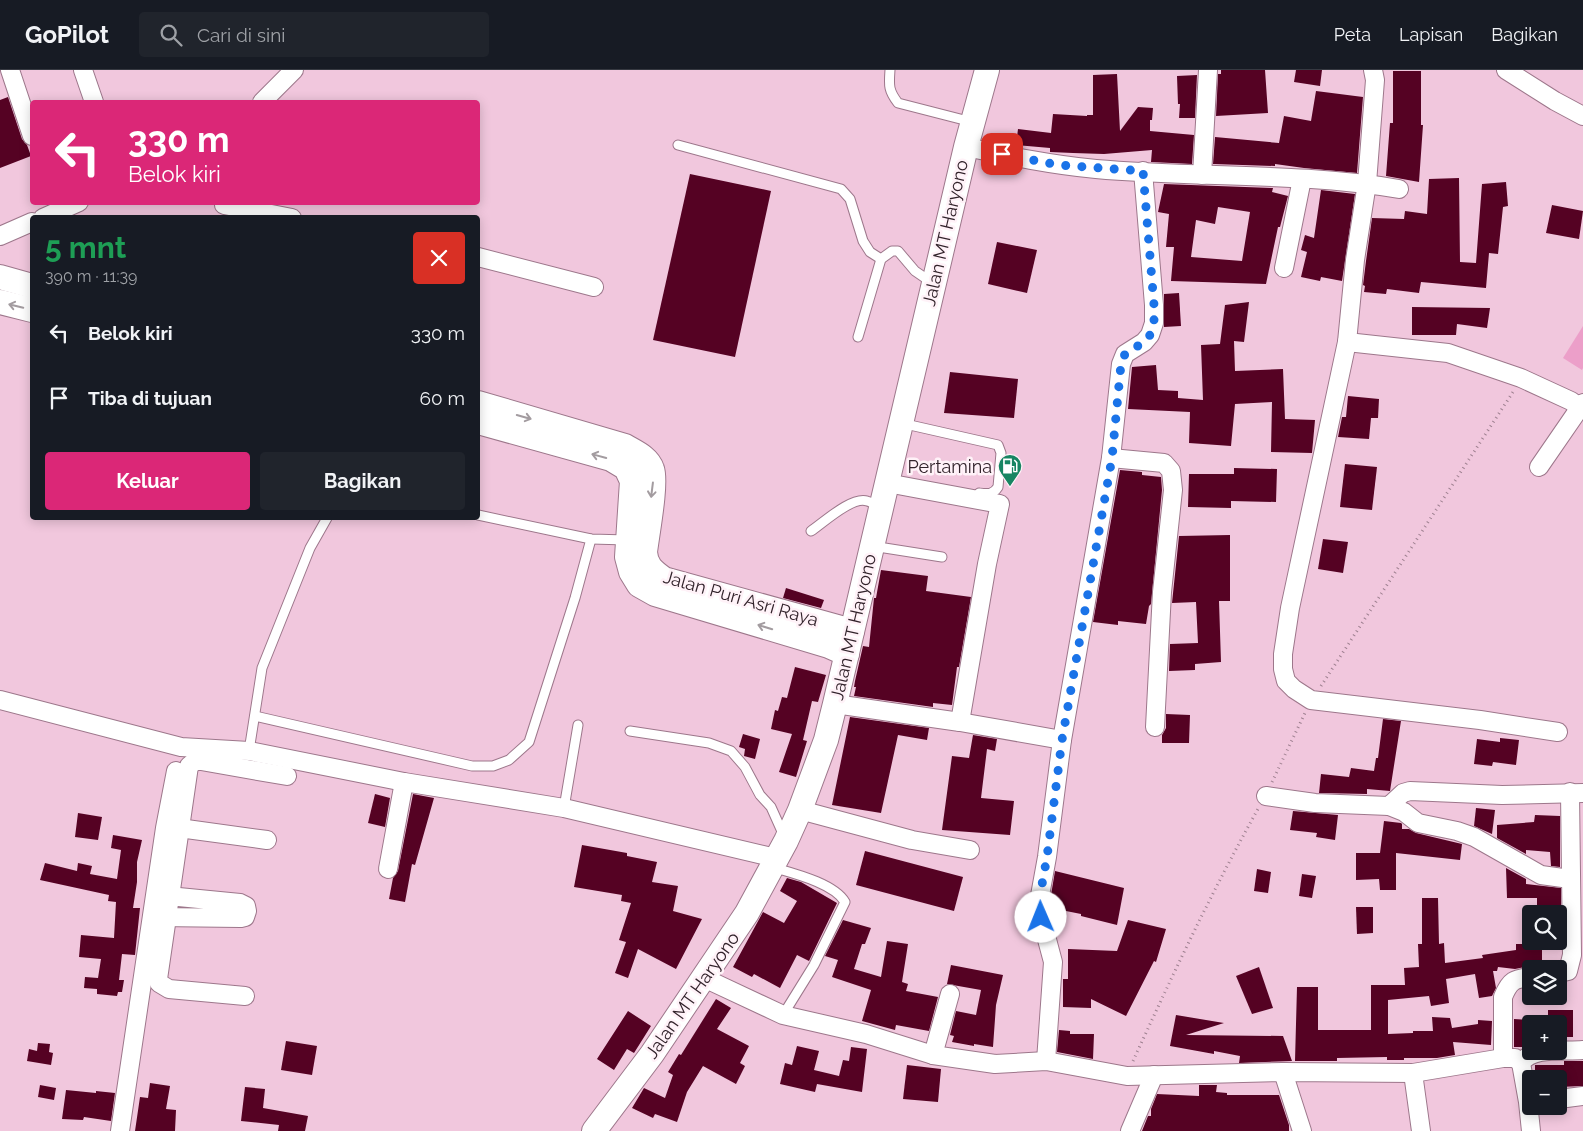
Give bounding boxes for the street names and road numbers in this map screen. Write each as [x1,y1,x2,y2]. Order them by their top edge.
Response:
street label: Jalan MT Haryono [918,157,972,308]
street label: Jalan MT Haryono [826,551,880,702]
street label: Jalan Puri Asri Raya [661,566,821,630]
street label: Jalan MT Haryono [640,927,744,1062]

